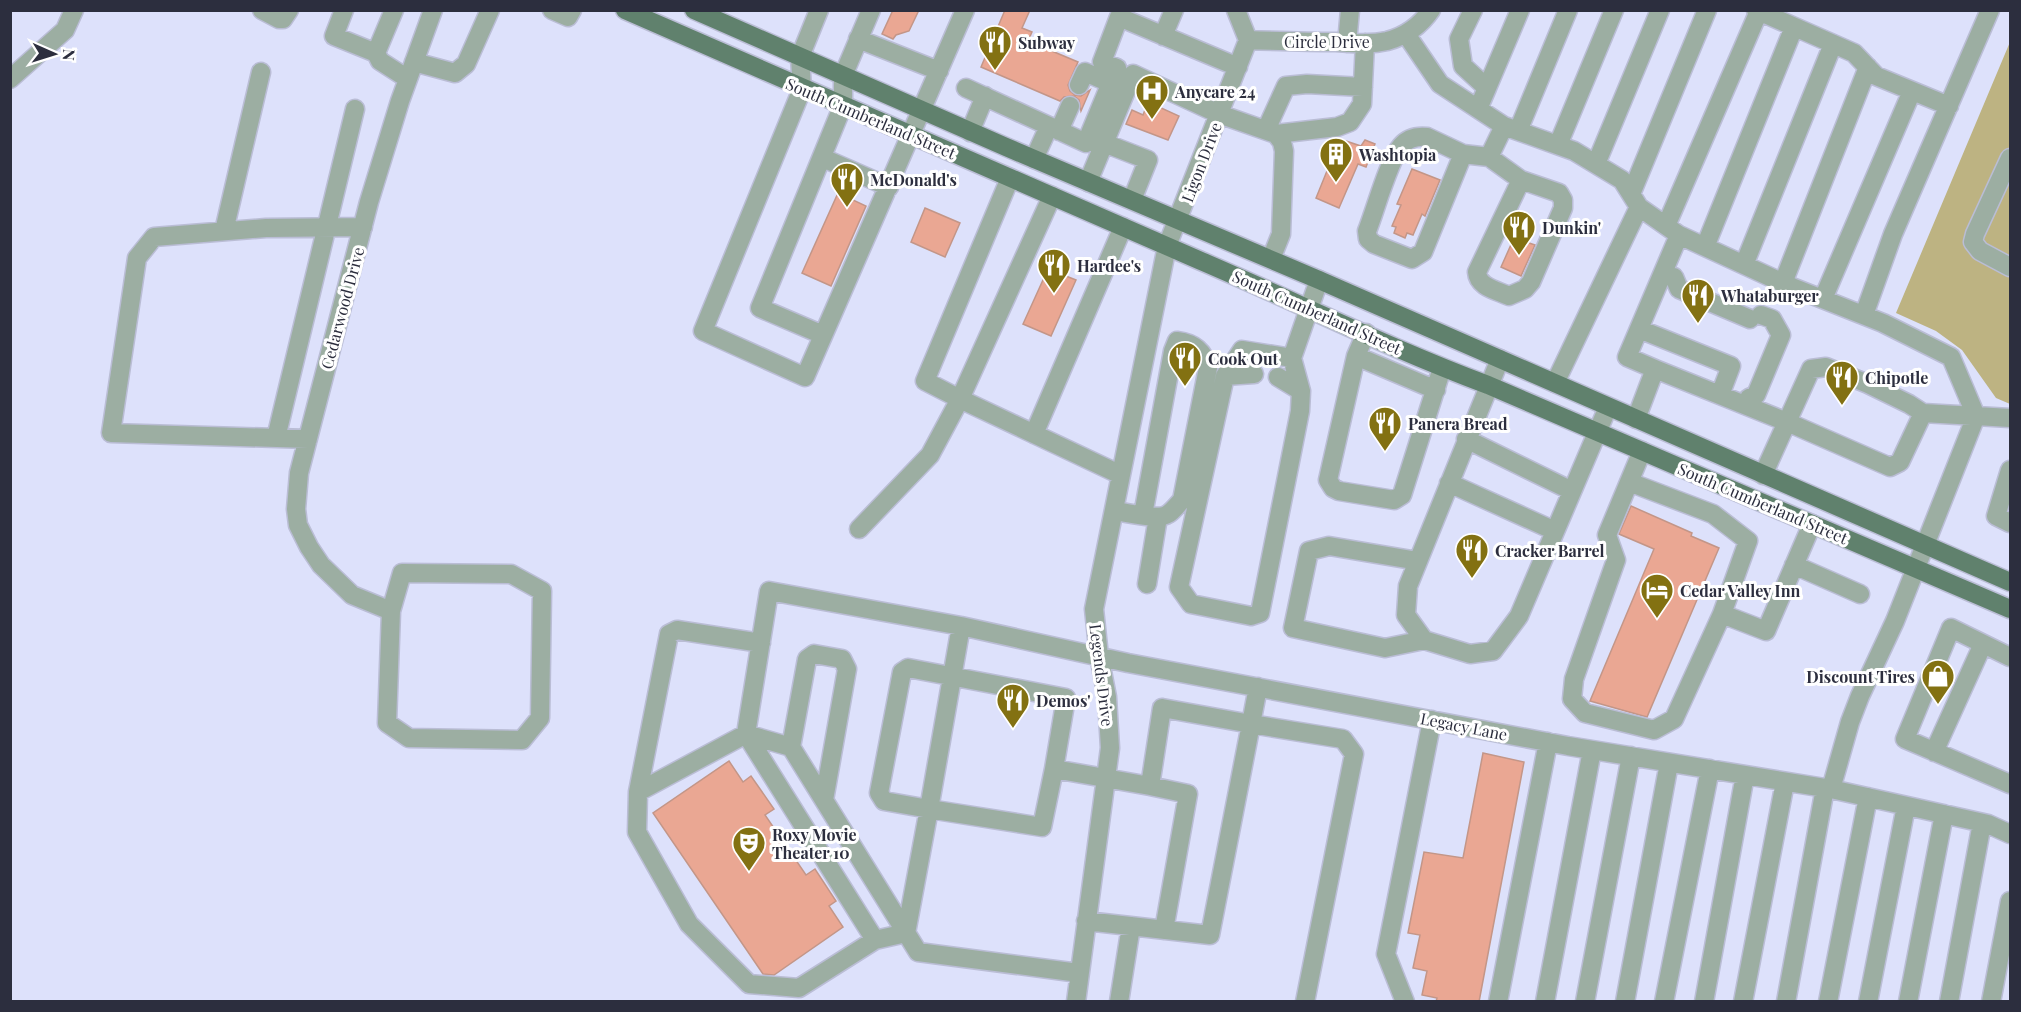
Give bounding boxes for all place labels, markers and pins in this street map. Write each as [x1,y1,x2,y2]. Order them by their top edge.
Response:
restaurant icon: Subway [977,24,1013,71]
place label: Subway [1018,32,1076,53]
hospital icon: Anycare 24 [1134,73,1170,120]
place label: Anycare 24 [1174,81,1255,102]
building icon: Washtopia [1318,136,1354,183]
place label: Washtopia [1358,144,1437,165]
restaurant icon: McDonald's [829,161,865,208]
place label: McDonald's [870,169,957,190]
restaurant icon: Dunkin' [1501,209,1537,256]
place label: Dunkin' [1542,217,1601,238]
restaurant icon: Hardee's [1036,247,1072,294]
place label: Hardee's [1077,255,1141,276]
restaurant icon: Whataburger [1680,277,1716,324]
place label: Whataburger [1720,285,1819,306]
restaurant icon: Cook Out [1167,340,1203,387]
place label: Cook Out [1208,348,1279,369]
restaurant icon: Chipotle [1824,359,1860,406]
place label: Chipotle [1865,367,1928,388]
restaurant icon: Panera Bread [1367,405,1403,452]
place label: Panera Bread [1408,413,1508,434]
restaurant icon: Cracker Barrel [1454,532,1490,579]
place label: Cracker Barrel [1495,540,1605,561]
hotel icon: Cedar Valley Inn [1639,572,1675,619]
place label: Cedar Valley Inn [1680,580,1800,601]
shop icon: Discount Tires [1920,658,1956,705]
place label: Discount Tires [1806,666,1915,687]
restaurant icon: Demos' [995,682,1031,729]
place label: Demos' [1036,690,1091,711]
place label: Roxy Movie Theater 10 [772,824,857,863]
theatre icon: Roxy Movie Theater 10 [731,825,767,872]

